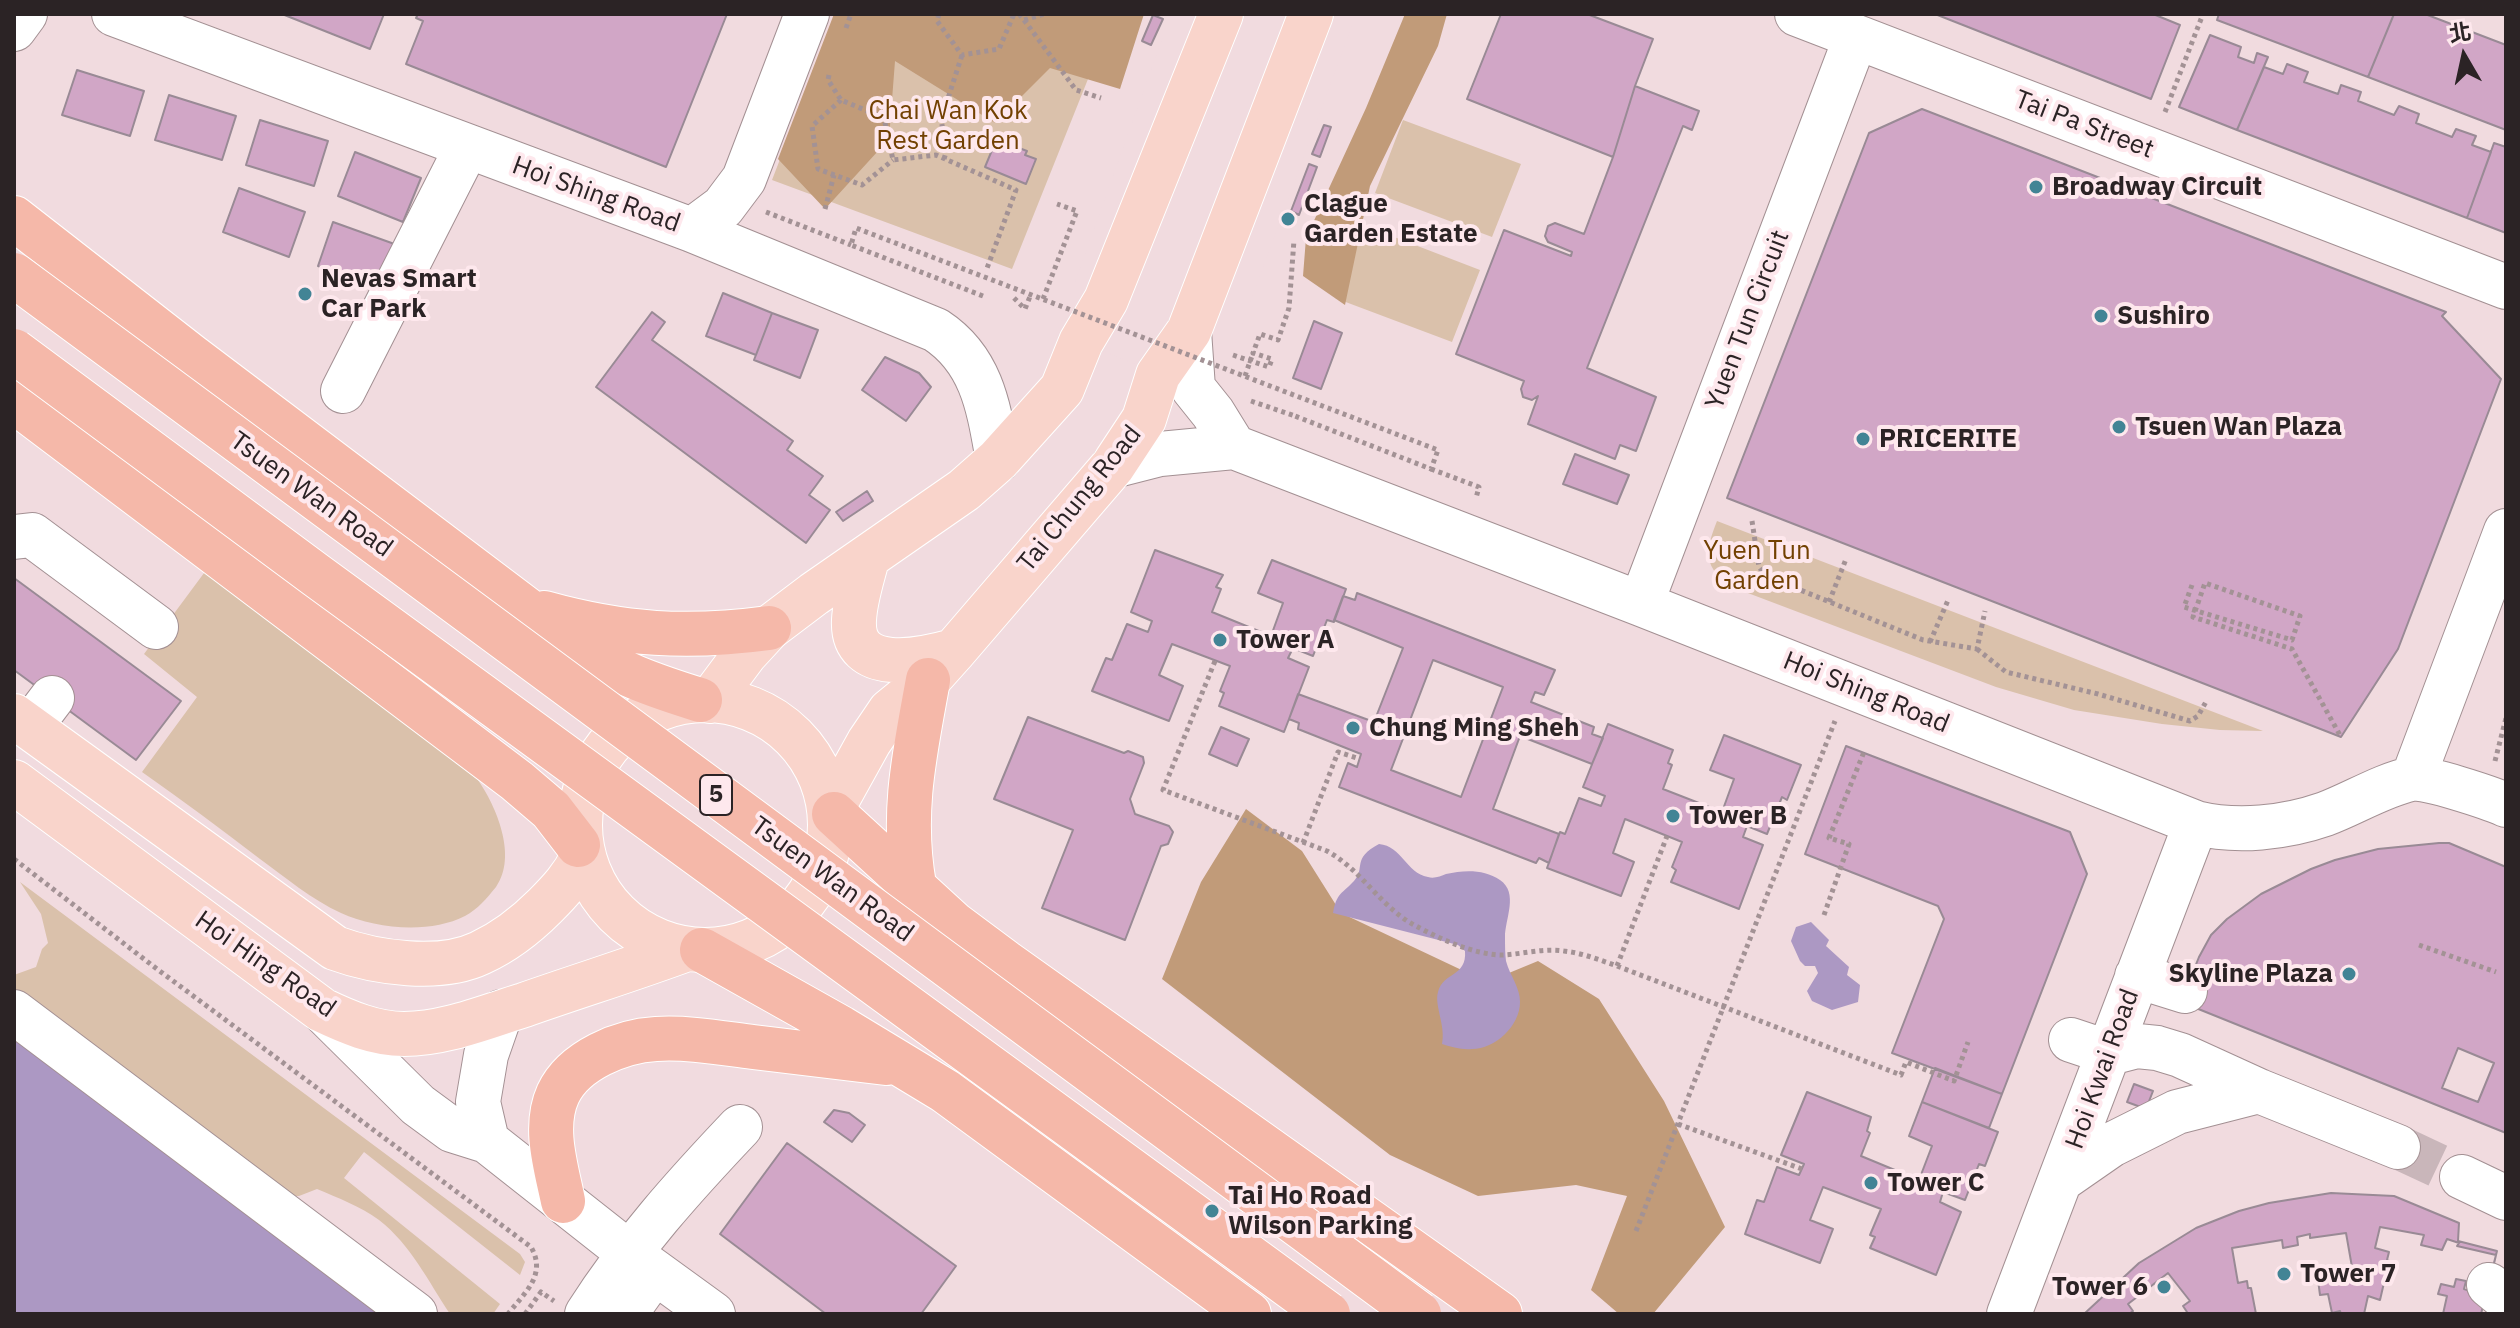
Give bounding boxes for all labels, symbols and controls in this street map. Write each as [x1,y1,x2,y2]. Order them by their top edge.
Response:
north arrow [2424,16,2504,96]
text: 北 [2447,16,2473,48]
street label: Tai Pa Street [2010,84,2158,166]
park label: Chai Wan Kok Rest Garden [868,95,1028,156]
street label: Hoi Shing Road [508,150,684,240]
place label: Broadway Circuit [2052,171,2262,203]
marker: Broadway Circuit [2027,178,2045,196]
place label: Clague Garden Estate [1304,188,1478,250]
marker: Clague Garden Estate [1279,210,1297,228]
street label: Yuen Tun Circuit [1700,226,1796,414]
place label: Nevas Smart Car Park [321,263,477,324]
marker: Nevas Smart Car Park [296,285,314,303]
place label: Sushiro [2117,300,2210,332]
marker: Sushiro [2092,307,2110,325]
place label: Tsuen Wan Plaza [2135,411,2342,443]
marker: Tsuen Wan Plaza [2110,418,2128,436]
street label: Tai Chung Road [1011,419,1149,579]
place label: PRICERITE [1879,423,2017,455]
street label: Tsuen Wan Road [224,426,398,564]
marker: PRICERITE [1854,430,1872,448]
park label: Yuen Tun Garden [1703,535,1811,596]
place label: Tower A [1236,624,1335,656]
marker: Tower A [1211,631,1229,649]
street label: Hoi Shing Road [1778,646,1954,740]
place label: Chung Ming Sheh [1369,712,1579,744]
marker: Chung Ming Sheh [1344,719,1362,737]
road number: 5 [700,775,732,815]
place label: Tower B [1689,800,1787,832]
marker: Tower B [1664,807,1682,825]
street label: Tsuen Wan Road [745,811,919,949]
street label: Hoi Hing Road [189,905,341,1025]
place label: Skyline Plaza [2168,958,2333,990]
marker: Skyline Plaza [2340,965,2358,983]
street label: Hoi Kwai Road [2060,985,2146,1153]
place label: Tower C [1887,1167,1985,1199]
marker: Tower C [1862,1174,1880,1192]
place label: Tai Ho Road Wilson Parking [1228,1180,1412,1242]
marker: Tai Ho Road Wilson Parking [1203,1202,1221,1220]
place label: Tower 7 [2300,1258,2396,1290]
marker: Tower 7 [2275,1265,2293,1283]
place label: Tower 6 [2052,1271,2148,1303]
marker: Tower 6 [2155,1278,2173,1296]

